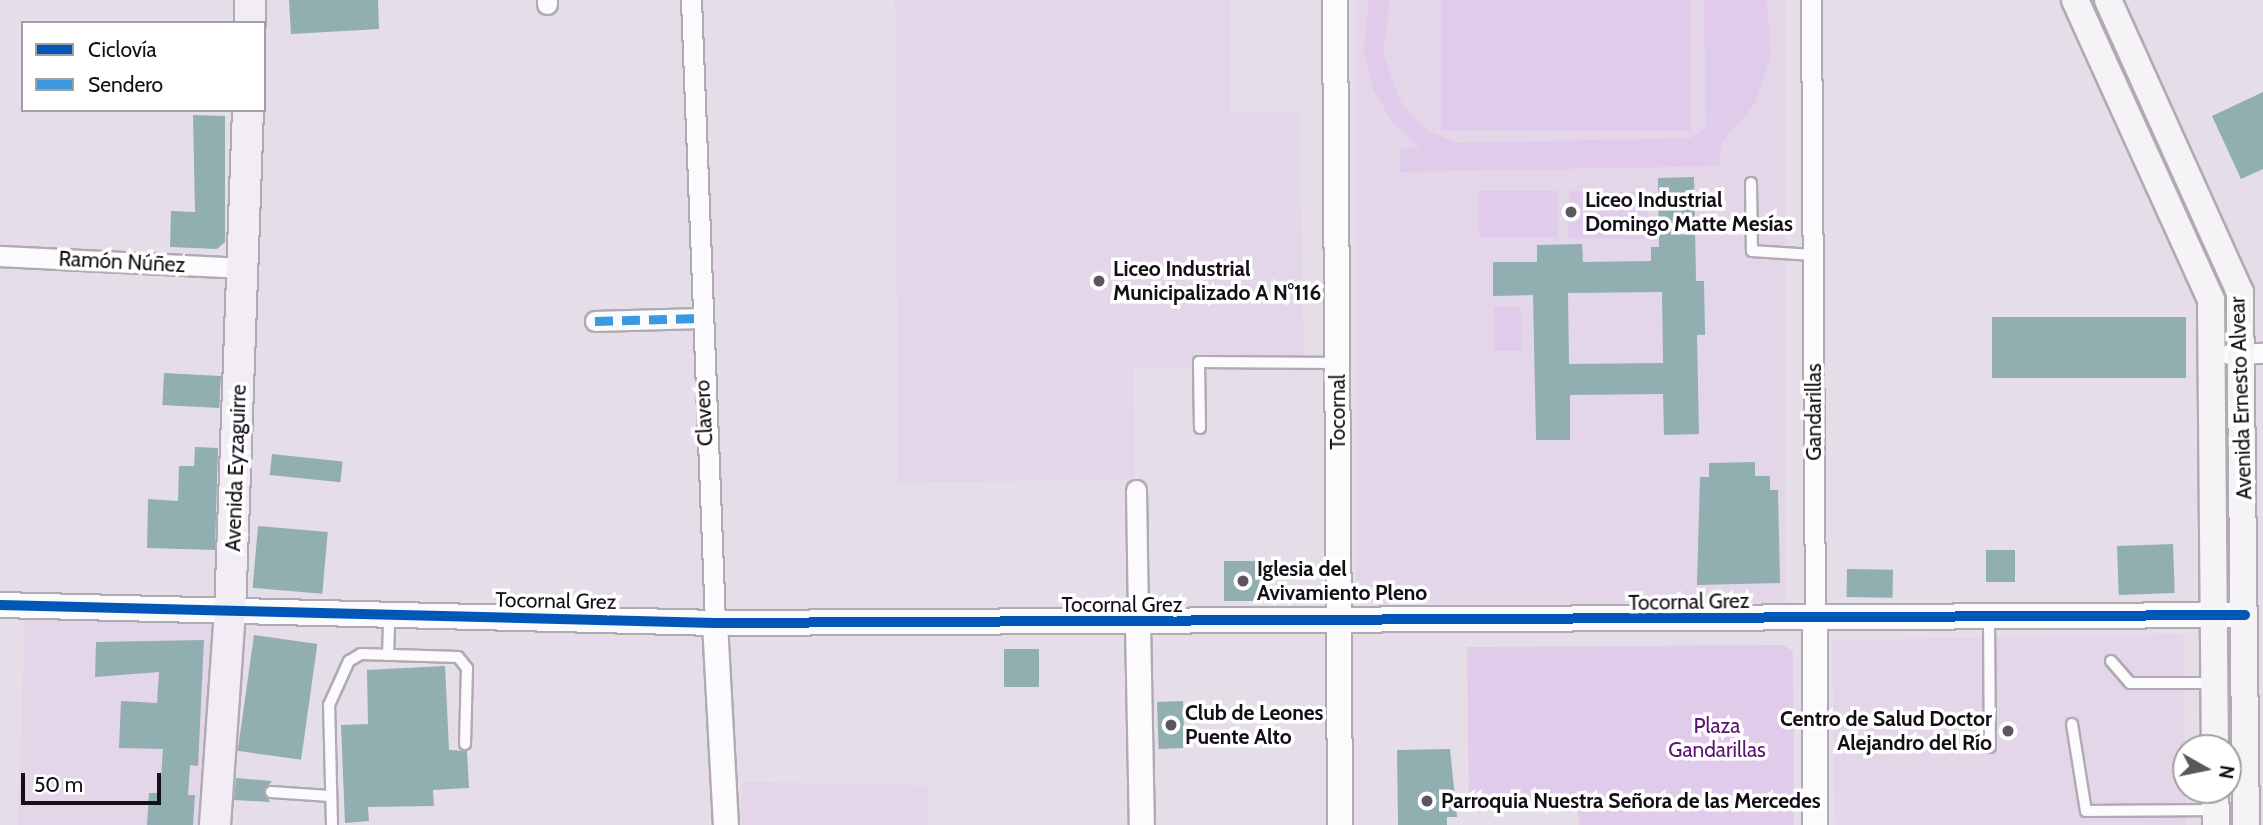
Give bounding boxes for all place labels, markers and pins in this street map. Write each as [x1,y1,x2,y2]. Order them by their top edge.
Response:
place label: Liceo Industrial Domingo Matte Mesías [1585,187,1793,237]
marker: Liceo Industrial Domingo Matte Mesías [1563,204,1579,220]
place label: Liceo Industrial Municipalizado A N°116 [1113,256,1321,306]
marker: Liceo Industrial Municipalizado A N°116 [1091,273,1107,289]
place label: Iglesia del Avivamiento Pleno [1257,556,1427,606]
marker: Iglesia del Avivamiento Pleno [1235,573,1251,589]
place label: Club de Leones Puente Alto [1185,700,1323,750]
place label: Centro de Salud Doctor Alejandro del Río [1780,706,1992,756]
marker: Club de Leones Puente Alto [1163,717,1179,733]
marker: Centro de Salud Doctor Alejandro del Río [1998,721,2018,741]
place label: Parroquia Nuestra Señora de las Mercedes [1441,788,1821,814]
marker: Parroquia Nuestra Señora de las Mercedes [1419,793,1435,809]

